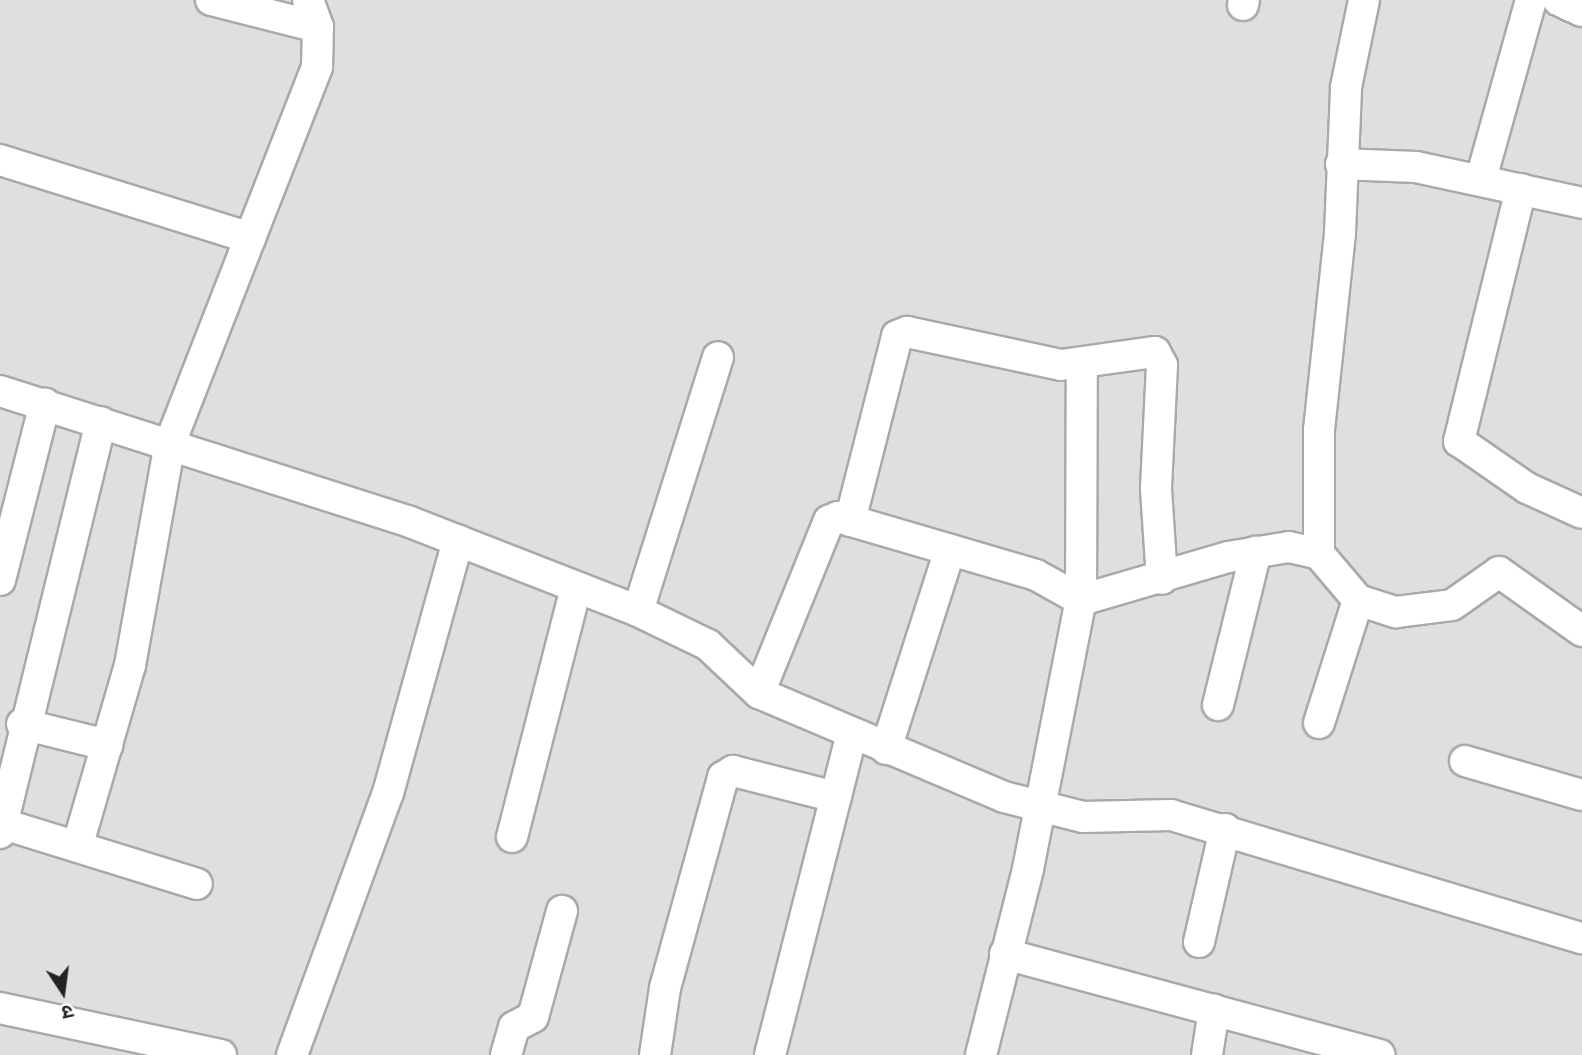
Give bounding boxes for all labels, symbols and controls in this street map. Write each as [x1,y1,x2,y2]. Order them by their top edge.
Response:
north arrow [28,957,98,1027]
text: उ [60,1000,76,1024]

